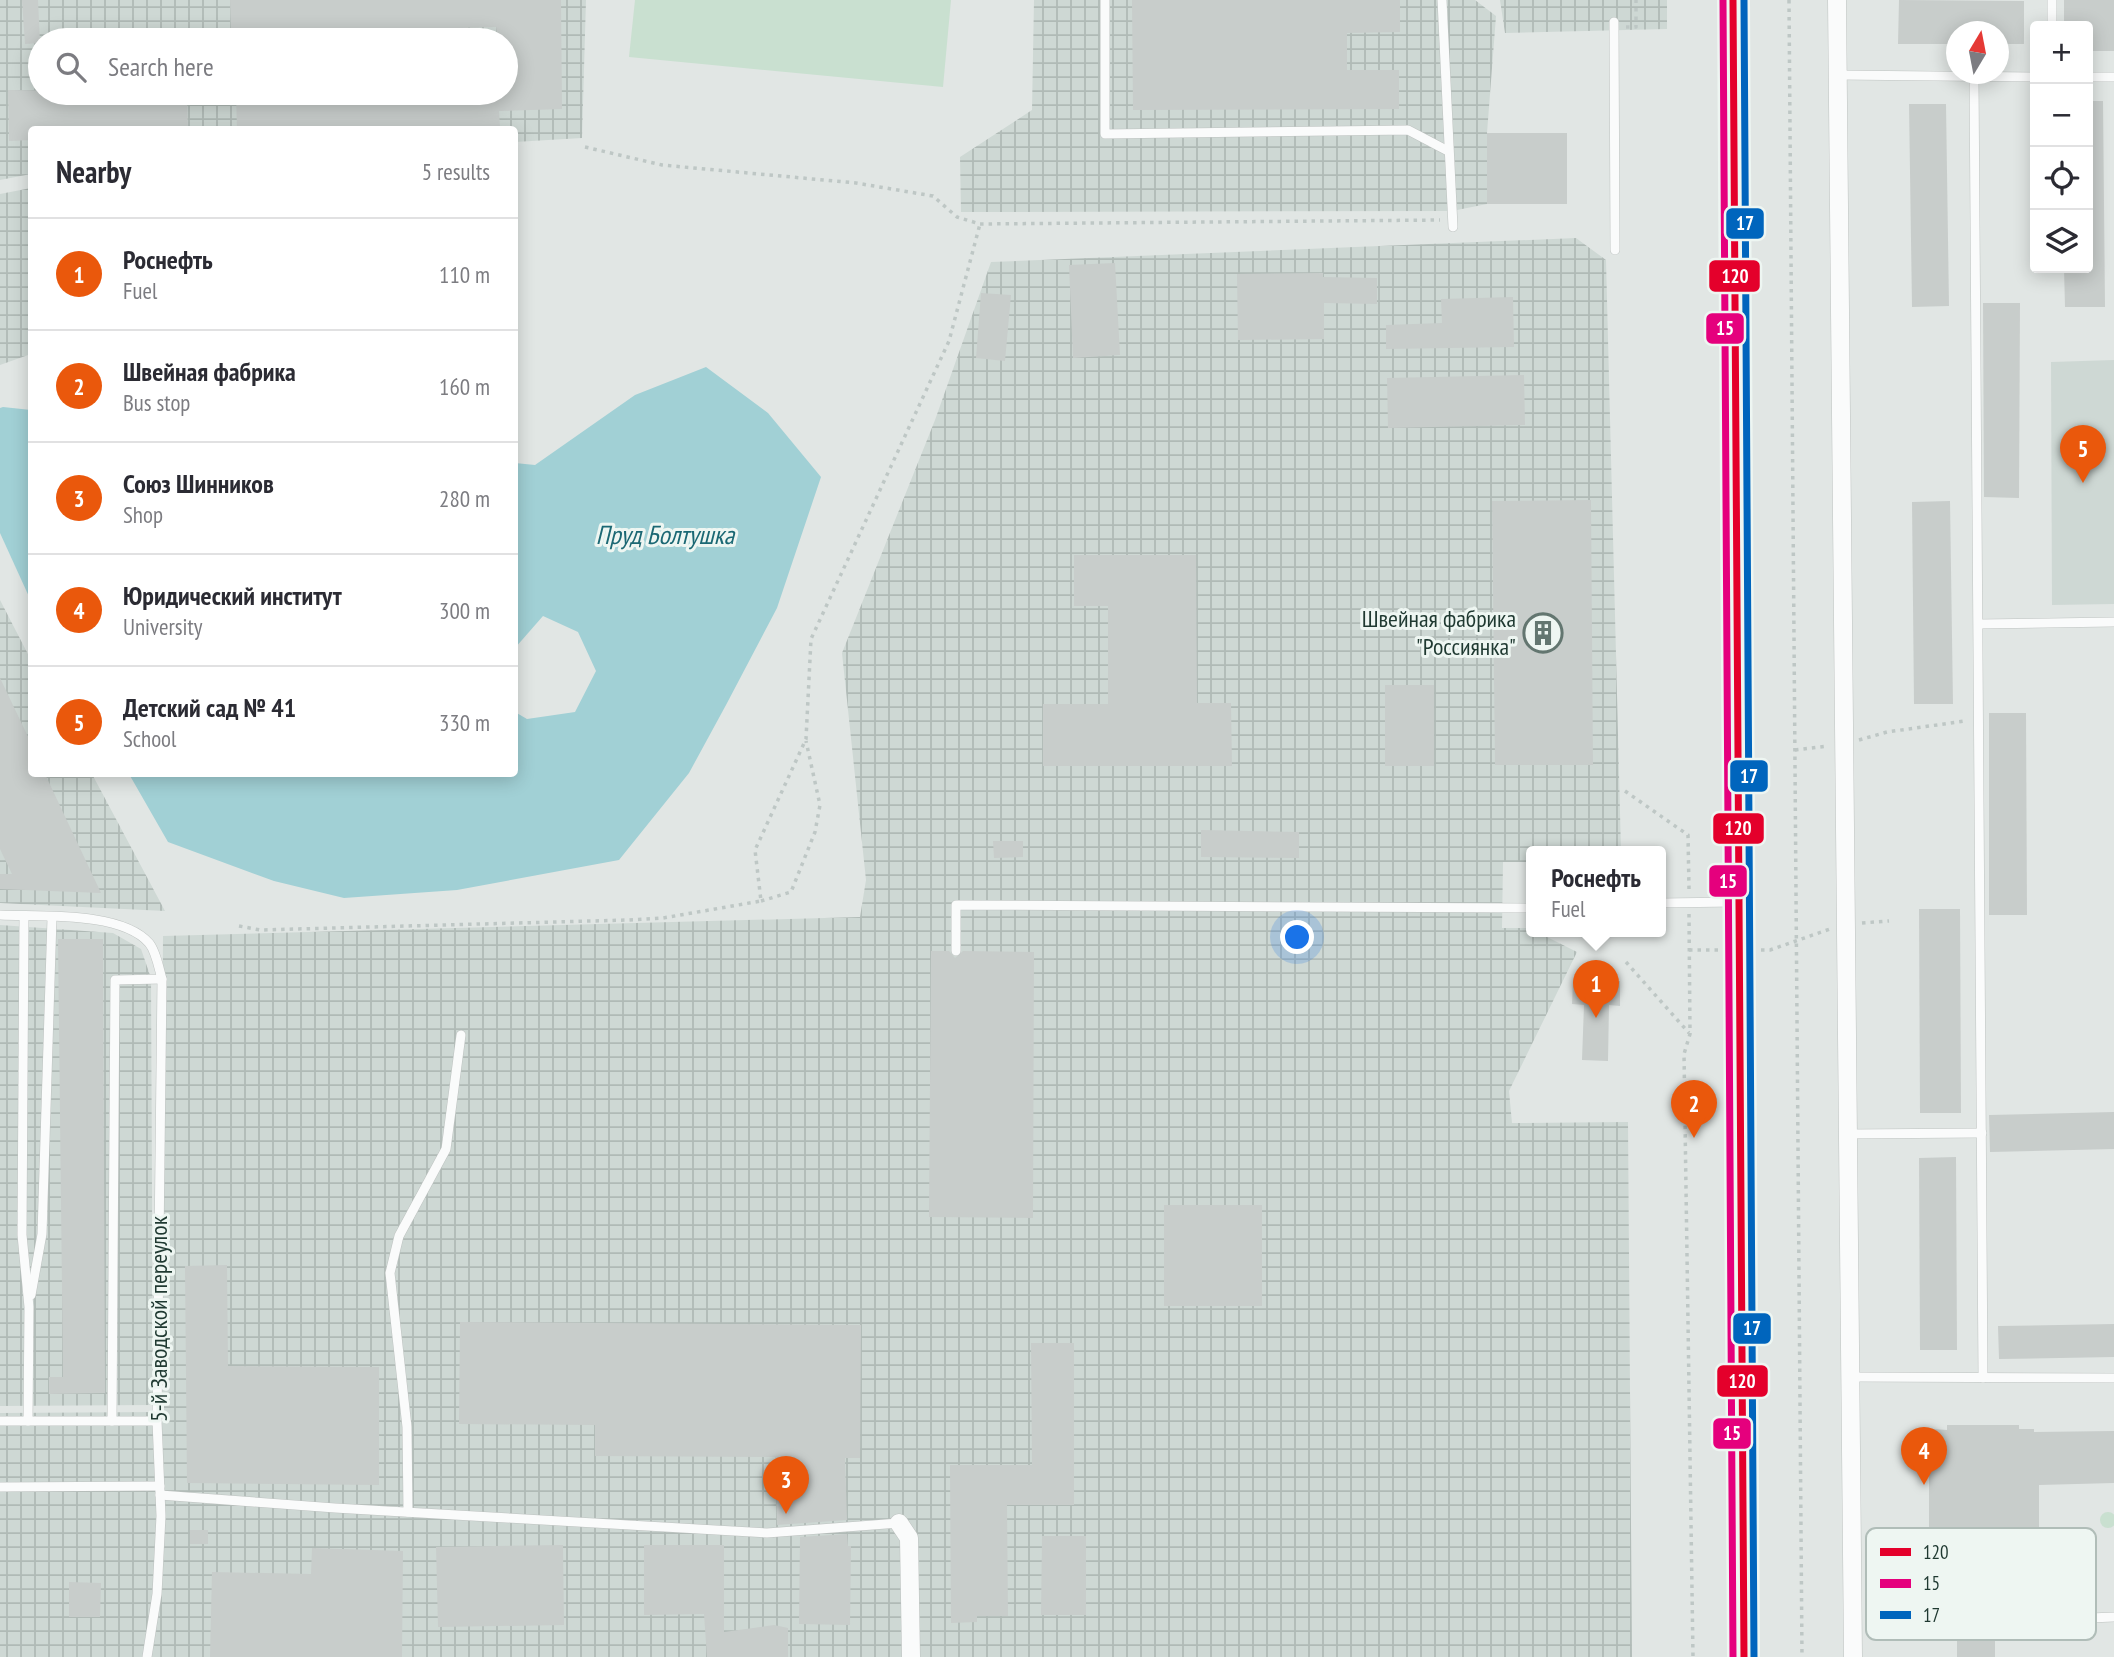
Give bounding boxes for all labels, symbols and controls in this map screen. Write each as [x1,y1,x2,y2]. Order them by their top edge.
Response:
north arrow [1946,21,2009,84]
map controls [2030,21,2093,273]
button: + [2030,21,2093,84]
search box [28,28,518,105]
icon: search [52,48,90,86]
text: Search here [108,50,214,83]
button: − [2030,84,2093,147]
button: locate [2030,147,2093,210]
text: Nearby [56,152,131,191]
text: 5 results [422,157,490,186]
line badge: 17 [1725,207,1765,240]
button: layers [2030,210,2093,273]
text: 17 [1736,211,1754,235]
text: Роснефть [123,243,213,276]
line badge: 120 [1708,259,1761,293]
text: 1 [74,260,85,289]
text: 110 m [439,260,490,289]
text: 120 [1721,264,1749,288]
text: Fuel [123,276,157,305]
line badge: 15 [1705,312,1745,345]
text: 15 [1716,316,1734,340]
text: Швейная фабрика [123,355,296,388]
text: 2 [74,372,85,401]
text: 160 m [439,372,490,401]
text: Bus stop [123,388,190,417]
pin: 5 [2060,425,2106,483]
text: Союз Шинников [123,467,274,500]
text: 3 [74,484,85,513]
text: 280 m [439,484,490,513]
text: Shop [123,500,163,529]
water label: Пруд Болтушка [596,518,736,551]
text: Юридический институт [123,579,342,612]
text: 4 [74,596,85,625]
text: 300 m [439,596,490,625]
place label: Швейная фабрика "Россиянка" [1362,603,1516,662]
text: University [123,612,202,641]
building icon: Швейная фабрика "Россиянка" [1522,612,1564,654]
text: Детский сад № 41 [123,691,296,724]
text: 5 [74,708,85,737]
text: 330 m [439,708,490,737]
text: School [123,724,176,753]
line badge: 17 [1729,759,1769,793]
text: 17 [1740,764,1758,788]
line badge: 120 [1712,812,1765,845]
text: 120 [1724,816,1752,840]
popup [1526,846,1666,937]
text: Роснефть [1551,861,1641,894]
line badge: 15 [1708,864,1748,898]
text: 15 [1719,869,1737,893]
text: Fuel [1551,894,1585,923]
your location [1280,920,1314,954]
pin: 1 [1573,960,1619,1018]
pin: 2 [1671,1080,1717,1138]
street label: 5-й Заводской переулок [143,1215,174,1422]
line badge: 17 [1732,1312,1772,1345]
text: 17 [1743,1316,1761,1340]
line badge: 120 [1716,1364,1769,1398]
text: 120 [1728,1369,1756,1393]
line badge: 15 [1712,1417,1752,1450]
text: 15 [1723,1421,1741,1445]
pin: 4 [1901,1427,1947,1485]
pin: 3 [763,1456,809,1514]
legend [1866,1528,2096,1640]
text: 120 [1923,1540,1949,1564]
text: 15 [1923,1571,1940,1595]
text: 17 [1923,1603,1940,1627]

